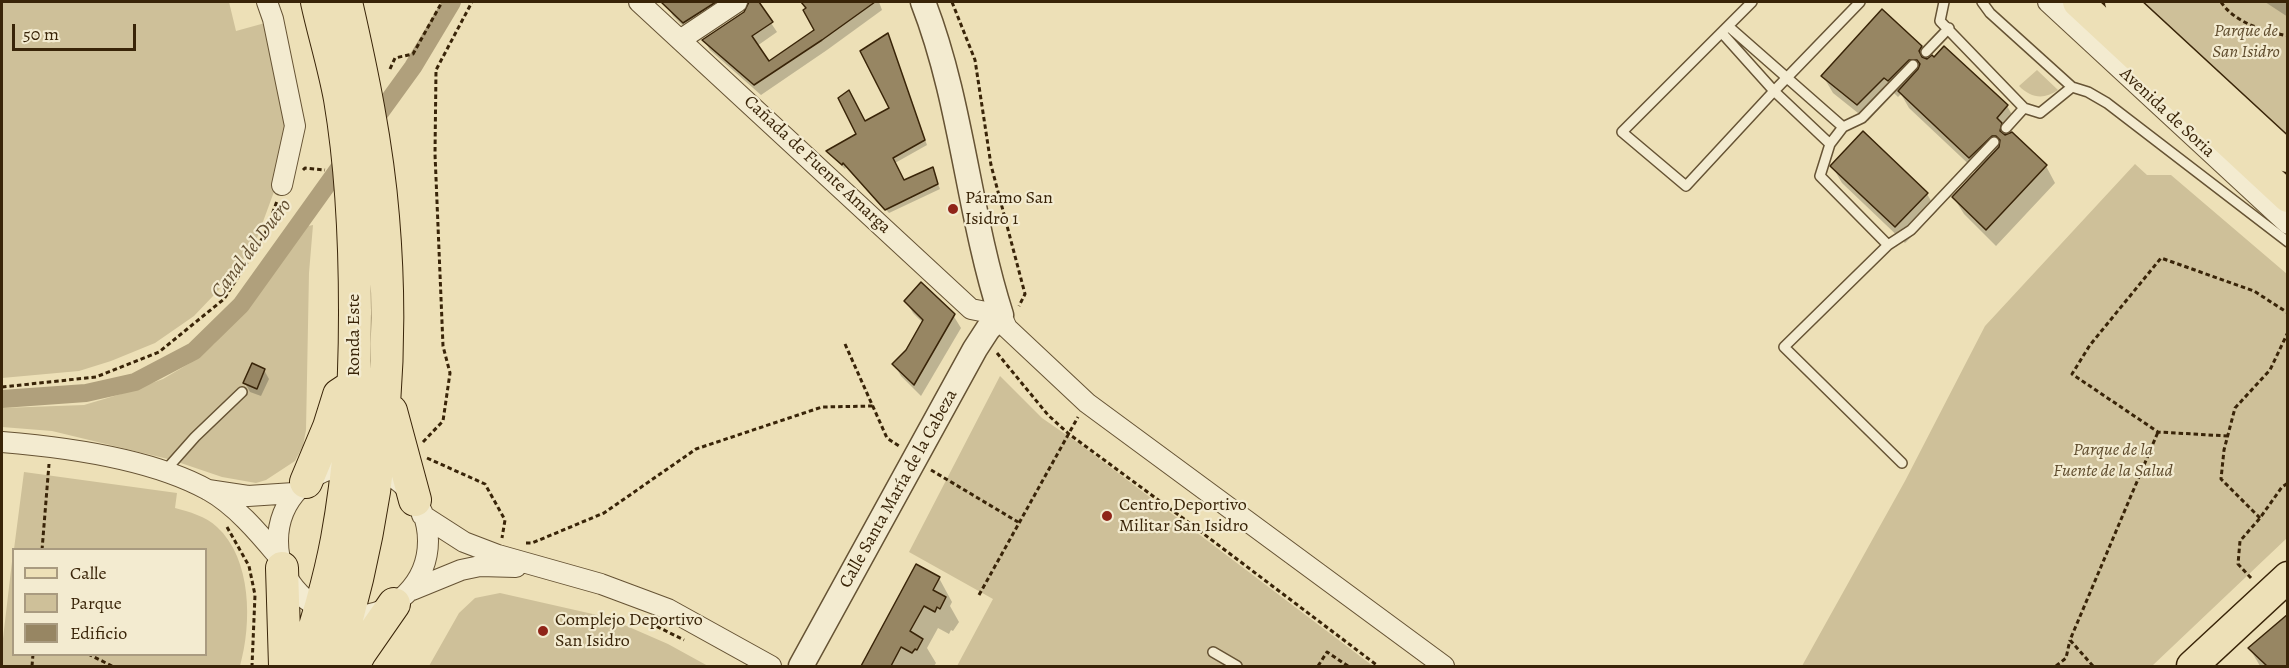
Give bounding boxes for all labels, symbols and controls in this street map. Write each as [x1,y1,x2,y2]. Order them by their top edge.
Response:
scale bar [15,12,140,50]
park label: Parque de San Isidro [2212,21,2280,63]
text: 50 m [23,22,59,46]
street label: Avenida de Soria [2115,63,2219,163]
street label: Cañada de Fuente Amarga [739,91,895,239]
place label: Páramo San Isidro 1 [965,188,1053,230]
water label: Canal del Duero [207,194,297,304]
marker: Páramo San Isidro 1 [946,202,960,216]
street label: Ronda Este [344,294,366,376]
street label: Calle Santa María de la Cabeza [835,386,963,592]
park label: Parque de la Fuente de la Salud [2053,440,2173,482]
place label: Centro Deportivo Militar San Isidro [1119,495,1248,538]
marker: Centro Deportivo Militar San Isidro [1100,509,1114,523]
legend [12,548,207,656]
text: Calle [70,561,107,585]
text: Parque [70,591,122,615]
place label: Complejo Deportivo San Isidro [555,610,703,652]
text: Edificio [70,621,127,645]
marker: Complejo Deportivo San Isidro [536,624,550,638]

